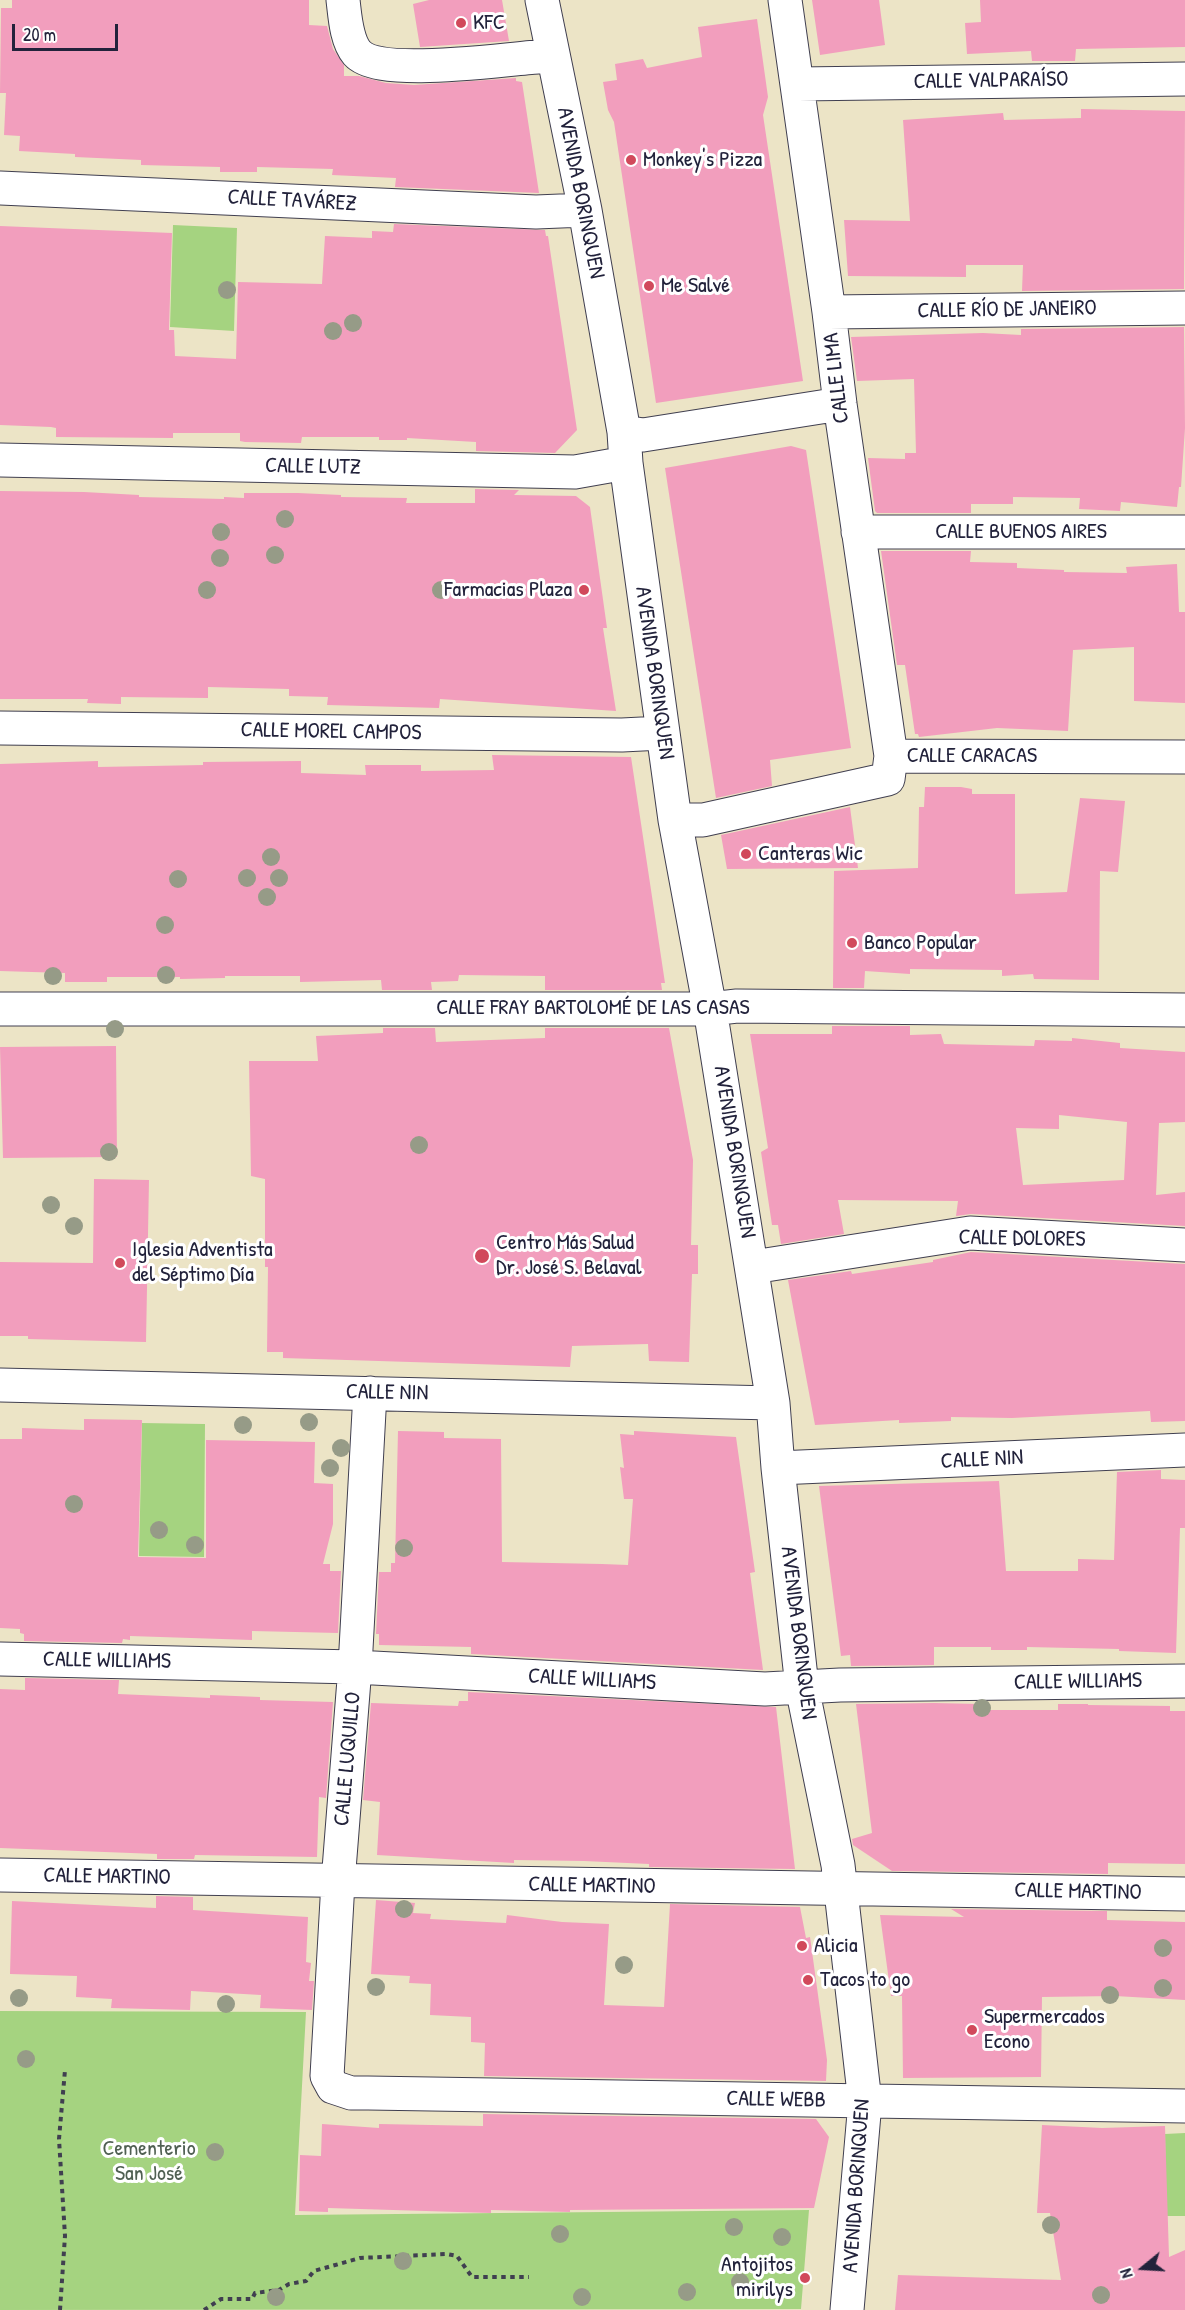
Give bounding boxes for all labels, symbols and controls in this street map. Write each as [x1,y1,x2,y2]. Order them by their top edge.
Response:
place label: KFC [473,10,505,36]
scale bar [15,12,122,50]
marker: KFC [454,16,468,30]
text: 20 m [23,22,56,47]
street label: CALLE VALPARAÍSO [913,66,1069,96]
street label: AVENIDA BORINQUEN [550,105,610,281]
place label: Monkey's Pizza [643,147,762,173]
marker: Monkey's Pizza [624,153,638,167]
street label: CALLE TAVÁREZ [227,184,357,218]
place label: Me Salvé [661,273,730,299]
marker: Me Salvé [642,279,656,293]
street label: CALLE RÍO DE JANEIRO [917,295,1097,325]
street label: CALLE LIMA [818,331,856,425]
street label: CALLE LUTZ [265,453,361,481]
street label: CALLE BUENOS AIRES [935,519,1107,545]
place label: Farmacias Plaza [444,577,572,603]
marker: Farmacias Plaza [577,583,591,597]
street label: AVENIDA BORINQUEN [629,585,679,761]
street label: CALLE MOREL CAMPOS [240,717,422,747]
street label: CALLE CARACAS [907,743,1037,769]
place label: Canteras Wic [758,841,863,867]
marker: Canteras Wic [739,847,753,861]
place label: Banco Popular [864,930,977,956]
marker: Banco Popular [845,936,859,950]
street label: CALLE FRAY BARTOLOMÉ DE LAS CASAS [436,995,750,1021]
street label: AVENIDA BORINQUEN [707,1064,761,1240]
street label: CALLE DOLORES [958,1225,1086,1253]
place label: Centro Más Salud Dr. José S. Belaval [496,1230,642,1282]
place label: Iglesia Adventista del Séptimo Día [132,1237,273,1288]
marker: Centro Más Salud Dr. José S. Belaval [473,1247,491,1265]
marker: Iglesia Adventista del Séptimo Día [113,1256,127,1270]
street label: CALLE NIN [346,1379,428,1407]
street label: CALLE NIN [940,1445,1024,1475]
street label: AVENIDA BORINQUEN [774,1545,822,1721]
street label: CALLE WILLIAMS [43,1647,171,1675]
street label: CALLE WILLIAMS [527,1663,657,1697]
street label: CALLE WILLIAMS [1014,1668,1142,1696]
street label: CALLE LUQUILLO [329,1691,367,1827]
street label: CALLE MARTINO [43,1863,171,1891]
street label: CALLE MARTINO [528,1872,656,1900]
street label: CALLE MARTINO [1014,1878,1142,1906]
place label: Alicia [814,1933,858,1959]
marker: Alicia [795,1939,809,1953]
place label: Tacos to go [820,1967,910,1993]
marker: Tacos to go [801,1973,815,1987]
place label: Supermercados Econo [984,2004,1105,2056]
marker: Supermercados Econo [965,2023,979,2037]
street label: CALLE WEBB [726,2086,826,2114]
street label: AVENIDA BORINQUEN [838,2098,876,2274]
park label: Cementerio San José [102,2136,196,2188]
north arrow [1113,2238,1173,2298]
place label: Antojitos mirilys [721,2252,793,2304]
text: N [1114,2266,1138,2281]
marker: Antojitos mirilys [798,2271,812,2285]

